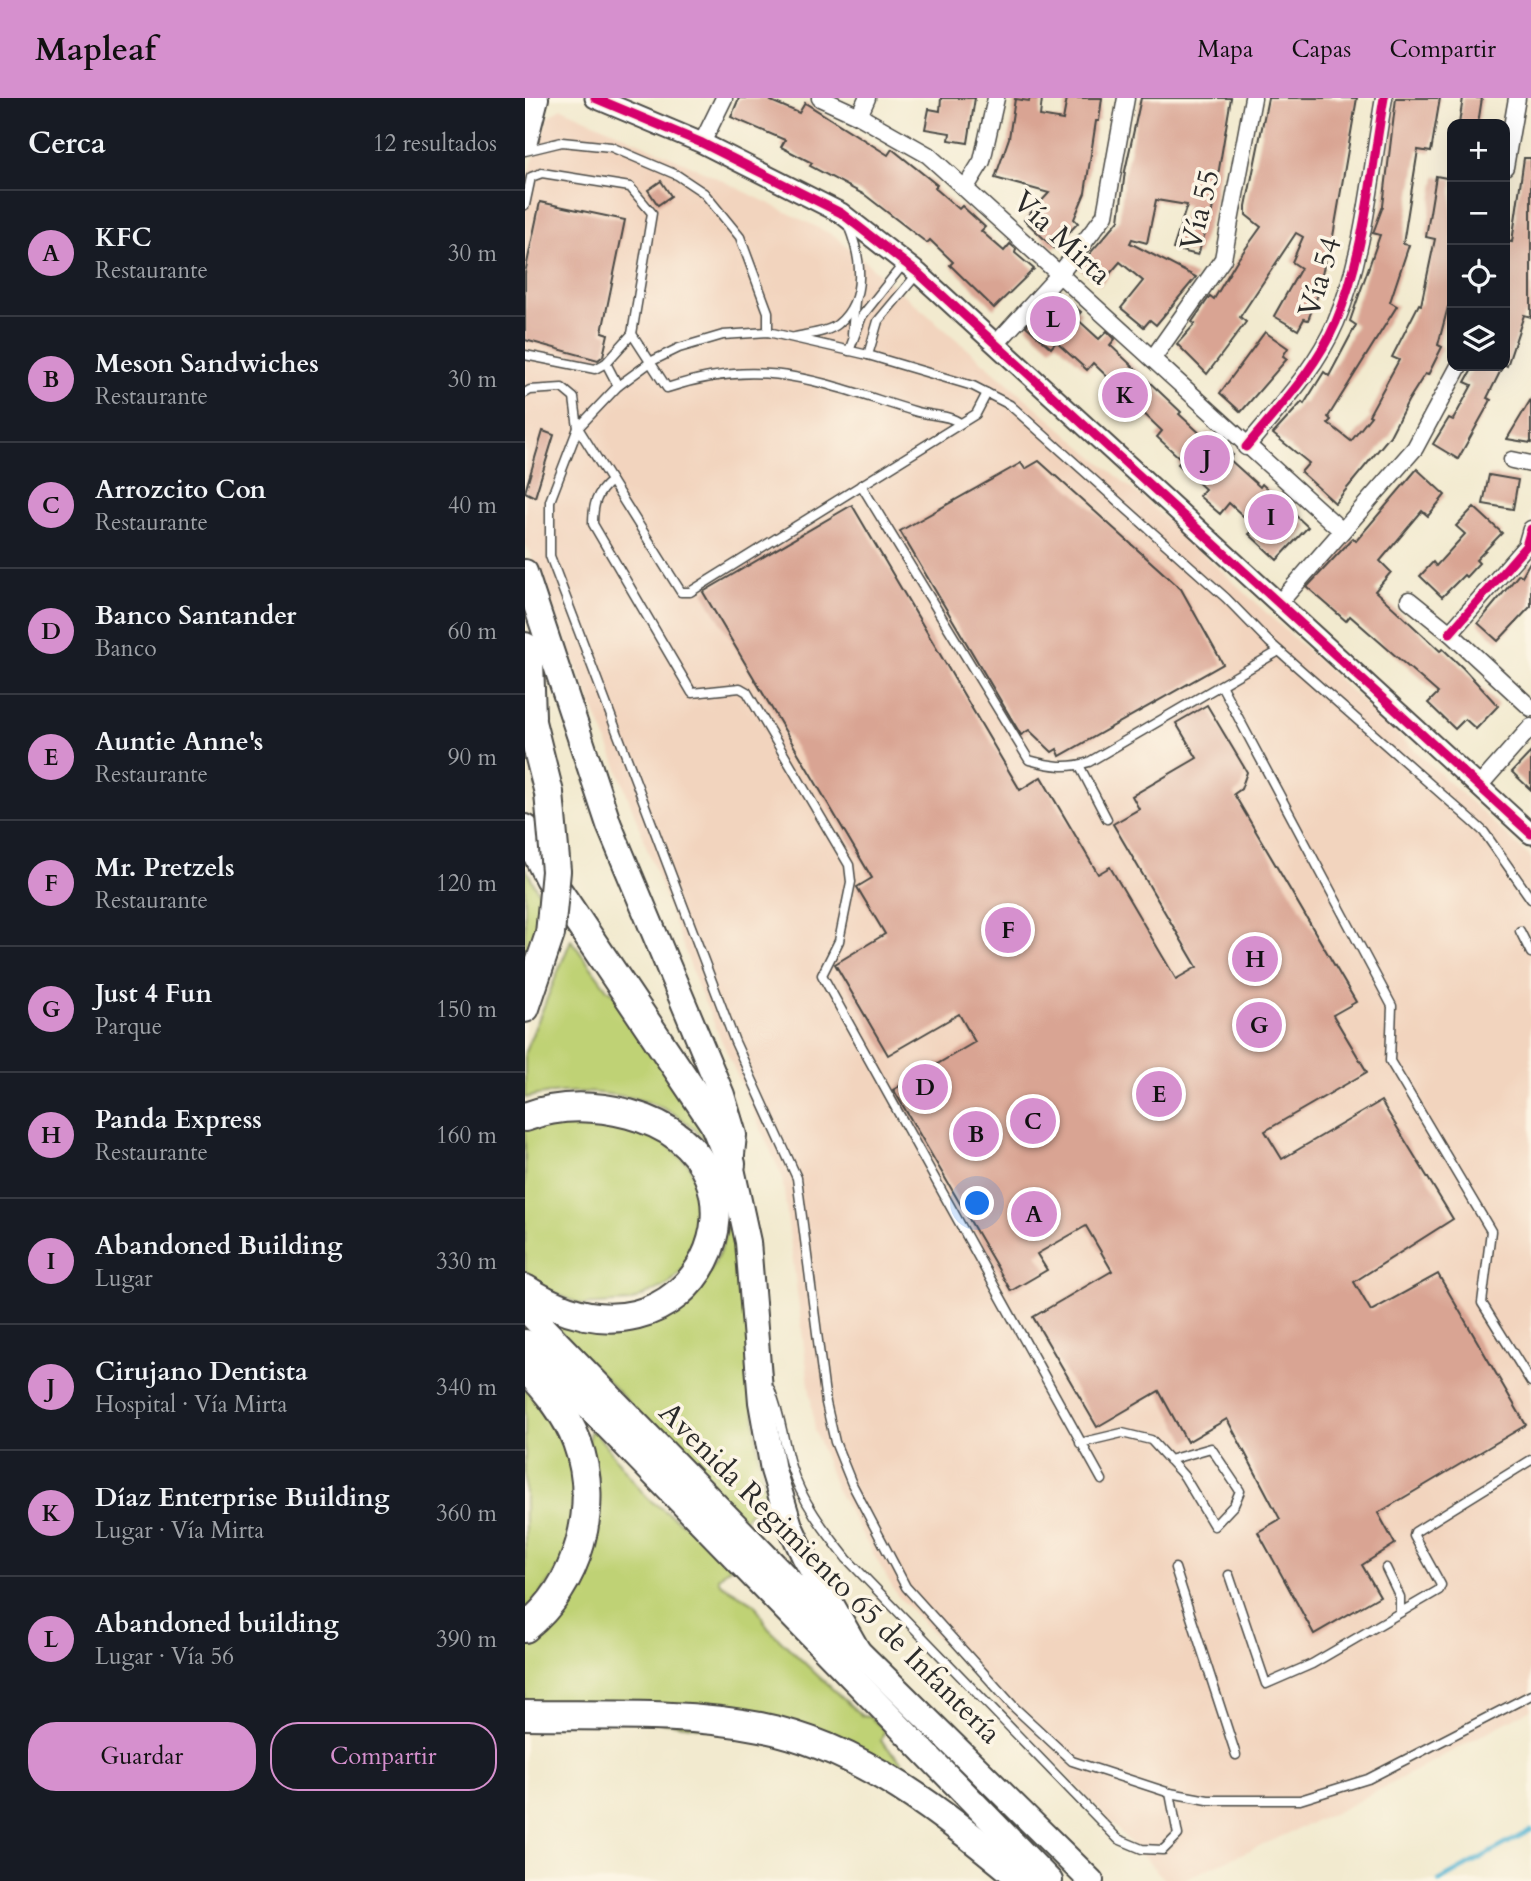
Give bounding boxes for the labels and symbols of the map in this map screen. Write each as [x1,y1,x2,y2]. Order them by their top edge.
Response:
street label: Vía 55 [1170,165,1230,255]
street label: Vía Mirta [1004,182,1120,294]
street label: Vía 54 [1288,232,1352,322]
pin: L [1030,293,1076,345]
pin: K [1102,369,1148,421]
pin: J [1184,432,1230,484]
pin: I [1248,491,1294,543]
pin: F [985,904,1031,956]
pin: H [1232,933,1278,985]
pin: G [1236,999,1282,1051]
pin: D [902,1061,948,1113]
pin: E [1136,1068,1182,1120]
pin: C [1010,1095,1056,1147]
pin: B [953,1108,999,1160]
your location [960,1186,994,1220]
pin: A [1011,1188,1057,1240]
street label: Avenida Regimiento 65 de Infantería [650,1393,1010,1753]

